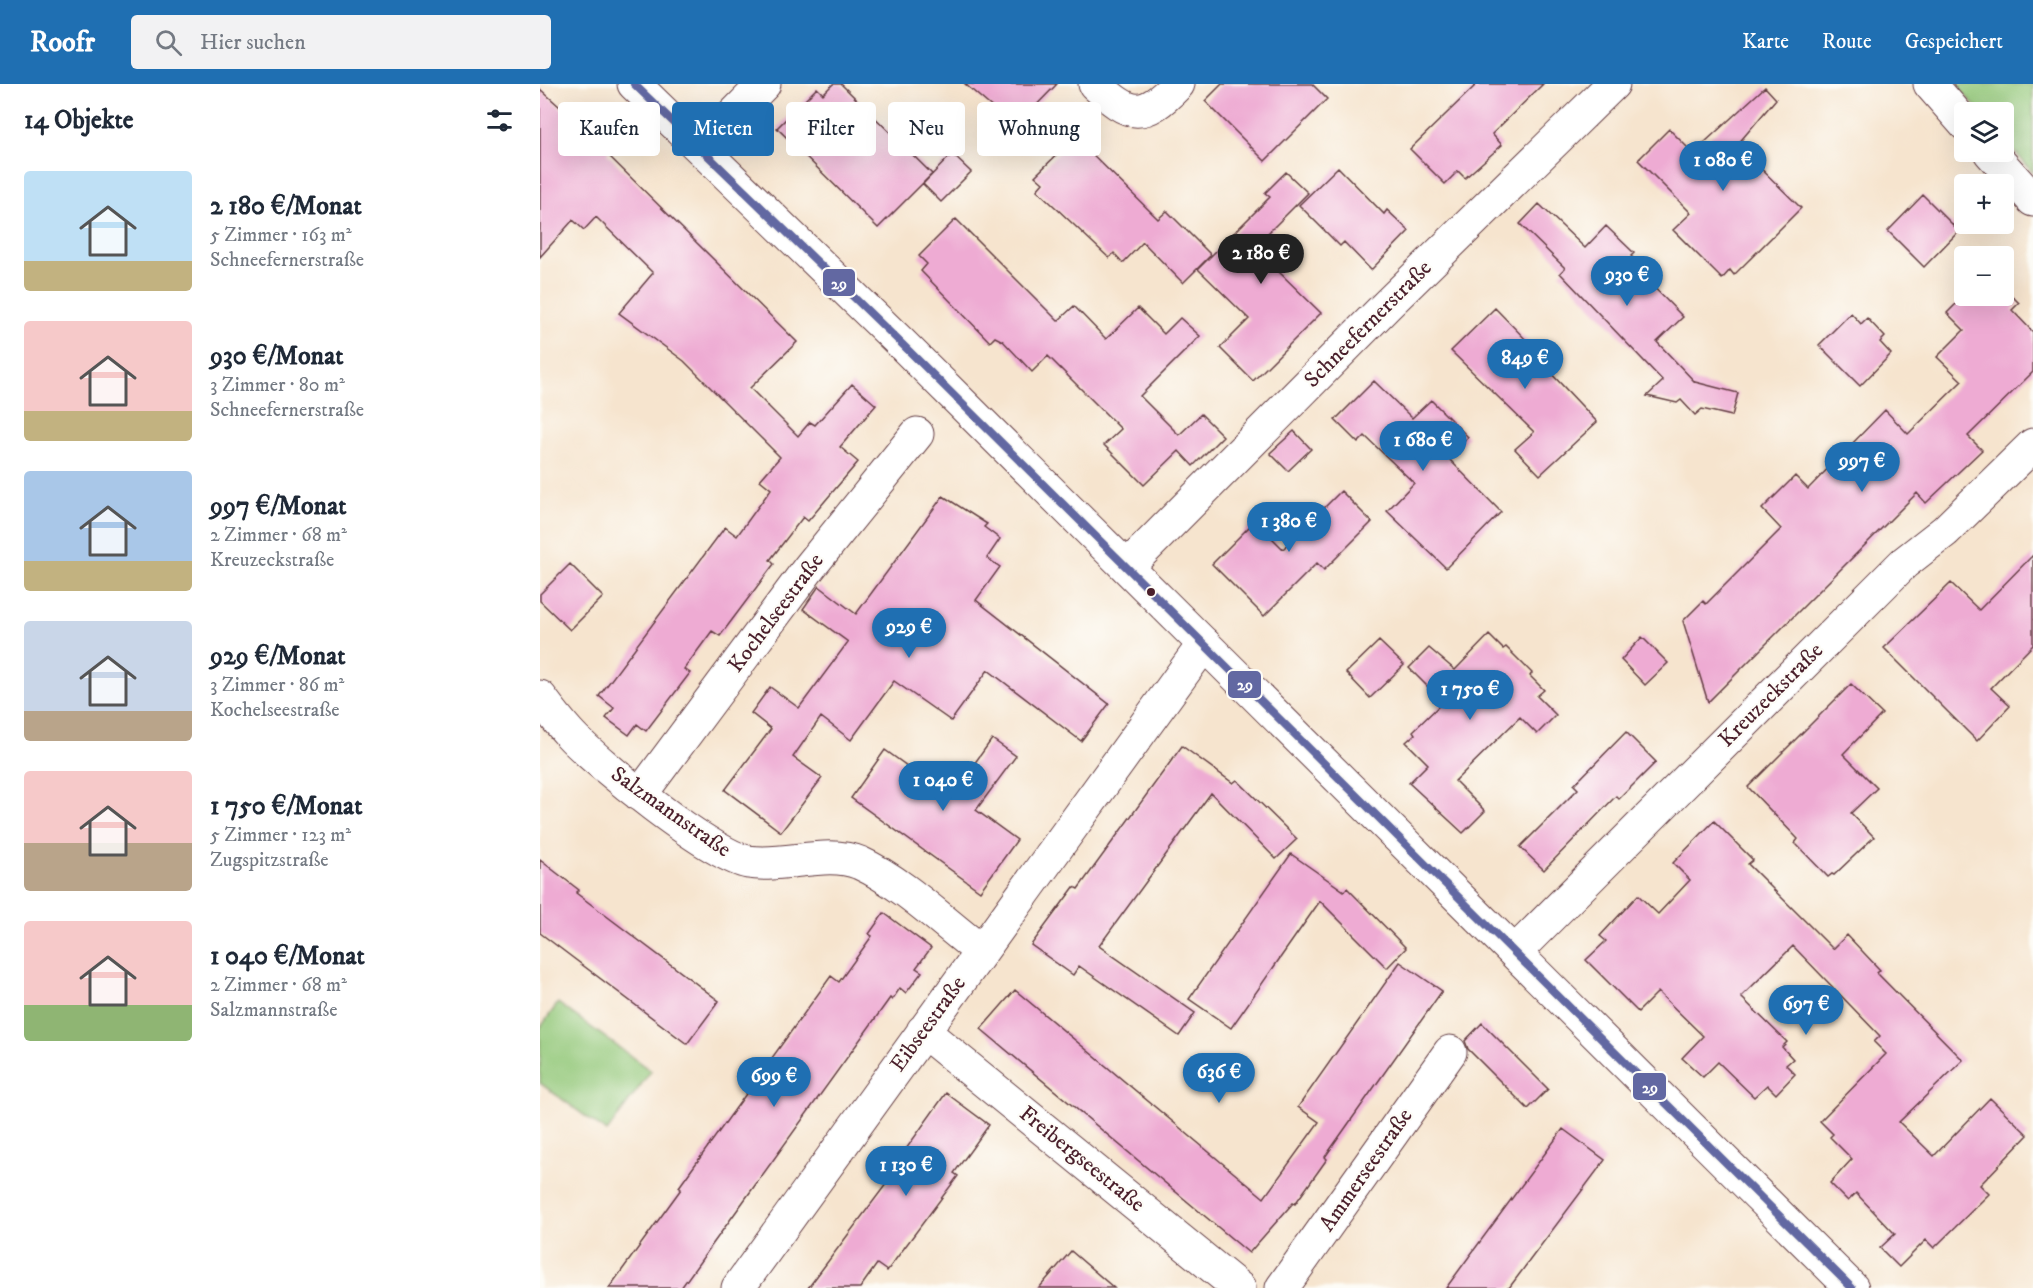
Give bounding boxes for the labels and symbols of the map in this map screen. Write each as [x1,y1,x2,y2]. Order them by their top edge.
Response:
pin: 1 080 € [1668,141,1778,192]
pin: 2 180 € [1206,234,1316,285]
street label: Schneefernerstraße [1299,255,1437,393]
pin: 930 € [1585,256,1669,307]
line badge: 29 [822,268,856,297]
text: 29 [831,274,847,294]
pin: 849 € [1483,339,1567,390]
pin: 1 680 € [1368,421,1478,472]
pin: 997 € [1820,442,1904,493]
pin: 1 380 € [1234,502,1344,553]
street label: Kochelseestraße [722,548,830,678]
unlabelled marker [1145,586,1157,598]
pin: 929 € [867,608,951,659]
street label: Kreuzeckstraße [1713,637,1829,753]
line badge: 29 [1227,670,1262,699]
pin: 1 750 € [1415,670,1525,721]
text: 29 [1237,675,1253,695]
street label: Salzmannstraße [606,761,736,863]
pin: 1 040 € [888,761,998,812]
street label: Eibseestraße [884,971,972,1077]
pin: 697 € [1764,985,1848,1036]
pin: 636 € [1177,1053,1261,1104]
pin: 699 € [732,1057,816,1108]
line badge: 29 [1632,1072,1667,1101]
text: 29 [1642,1078,1658,1098]
street label: Freibergseestraße [1014,1100,1150,1218]
street label: Ammerseestraße [1314,1103,1418,1237]
pin: 1 130 € [851,1146,961,1197]

